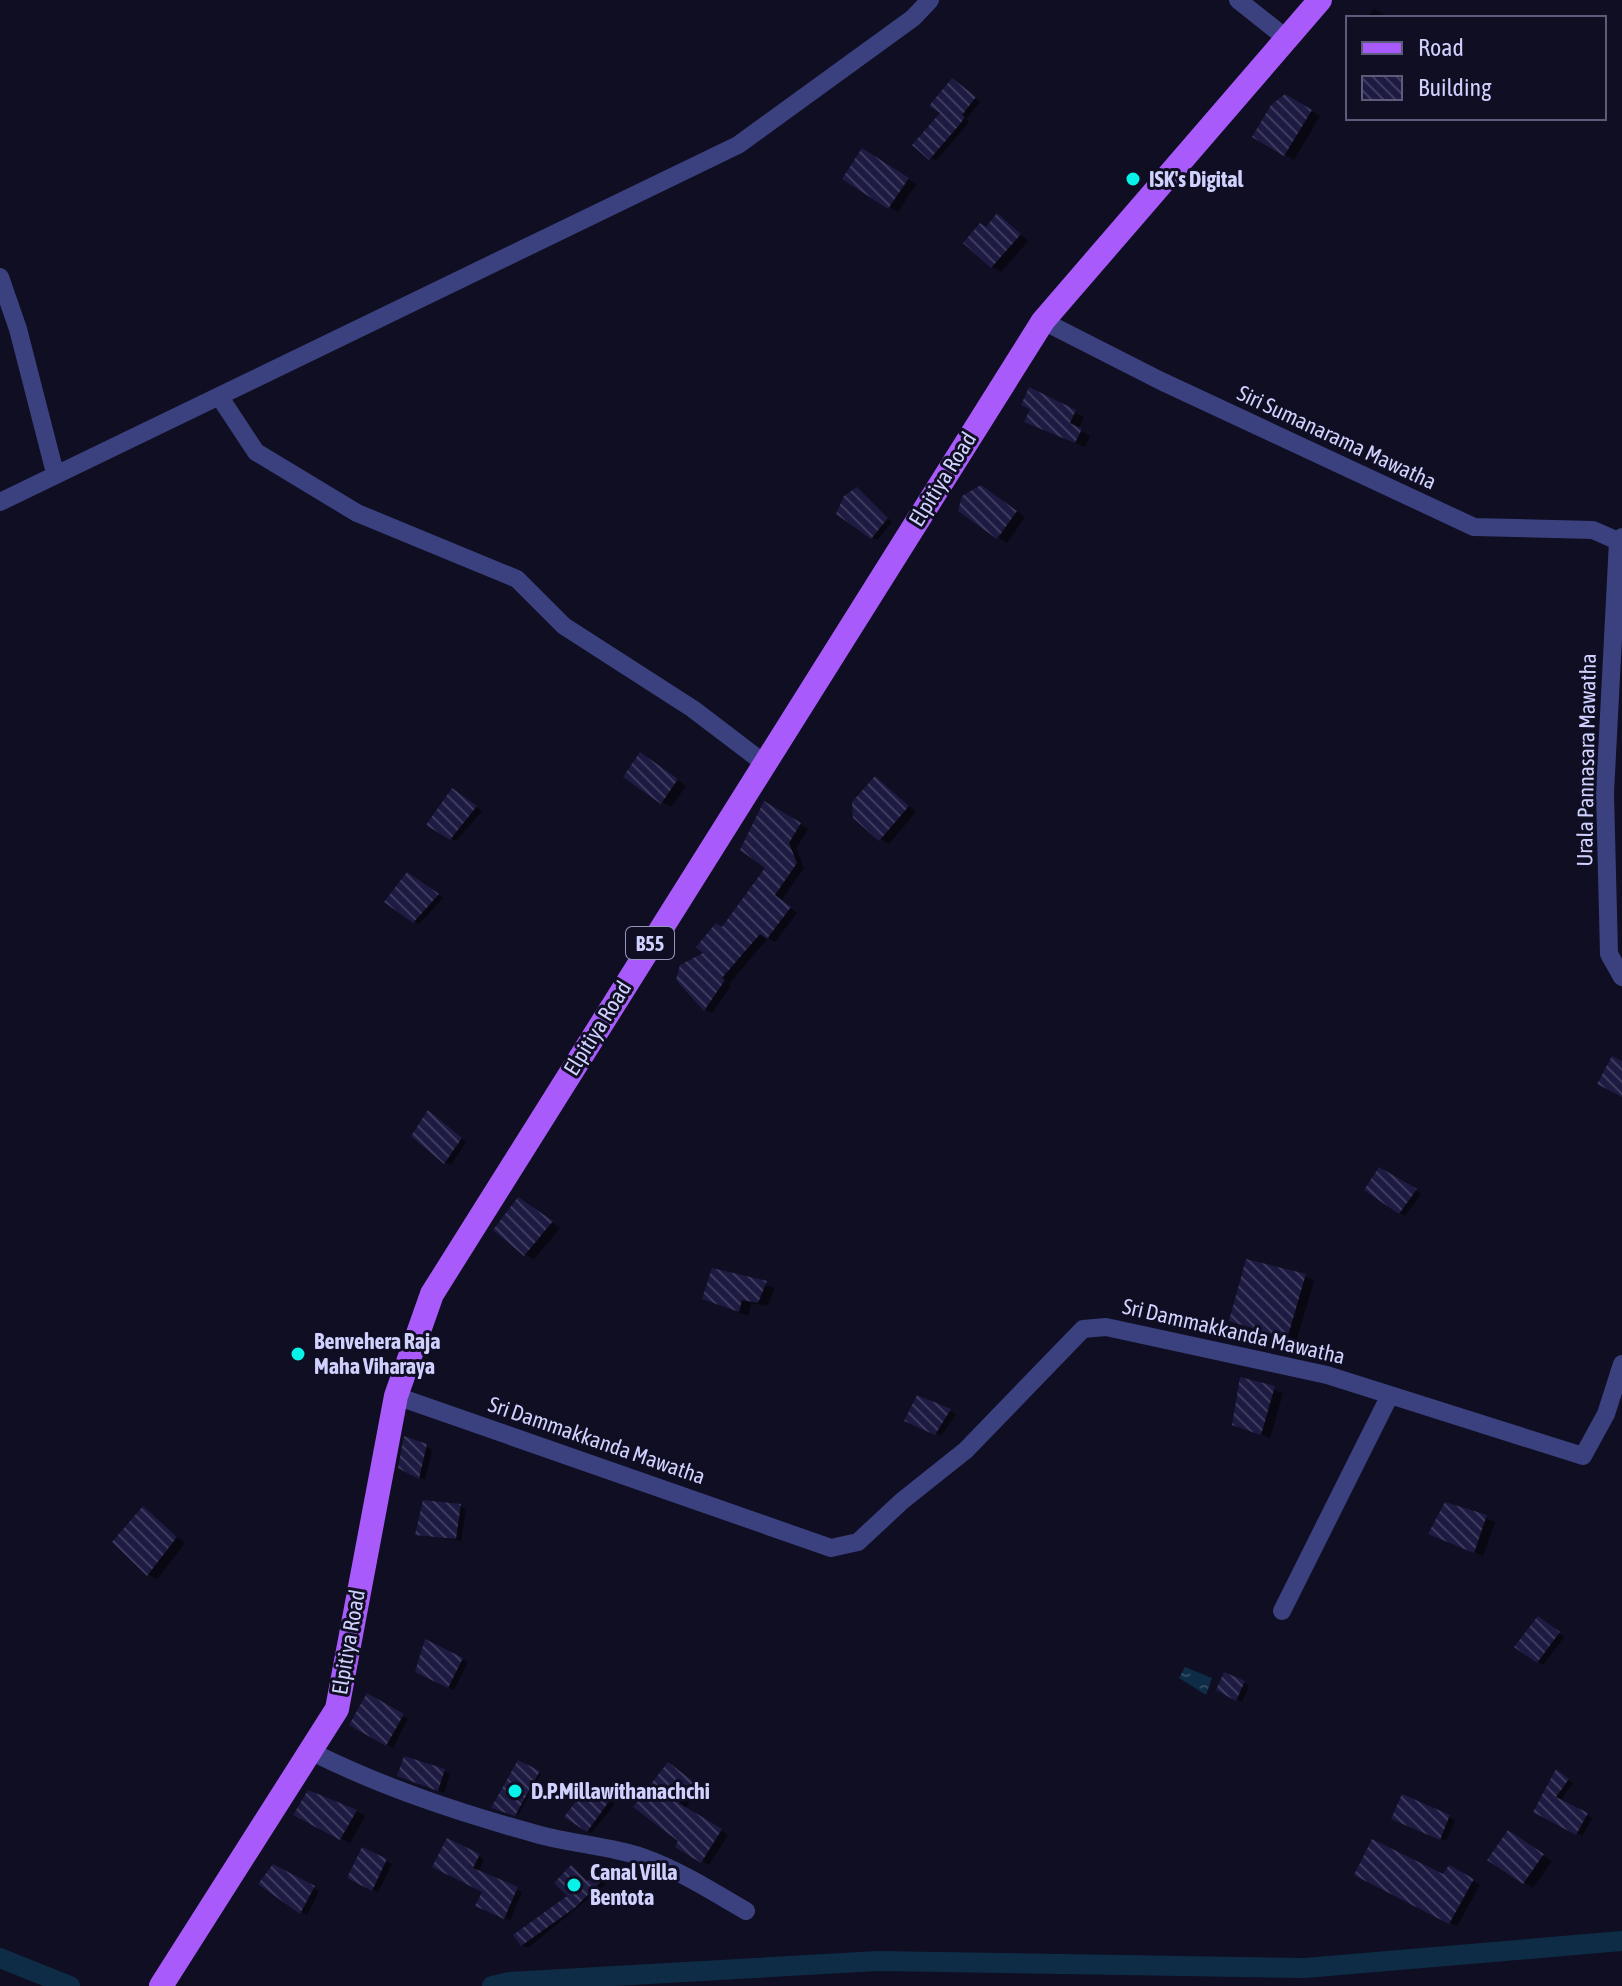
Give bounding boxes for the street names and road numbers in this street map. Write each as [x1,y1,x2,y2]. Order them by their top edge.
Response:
street label: Siri Sumanarama Mawatha [1233,379,1441,495]
street label: Elpitiya Road [903,427,981,531]
street label: Urala Pannasara Mawatha [1571,653,1601,867]
road number: B55 [626,927,674,959]
street label: Elpitiya Road [558,976,636,1080]
street label: Sri Dammakkanda Mawatha [1120,1293,1348,1369]
street label: Sri Dammakkanda Mawatha [485,1391,709,1489]
street label: Elpitiya Road [326,1587,370,1697]

